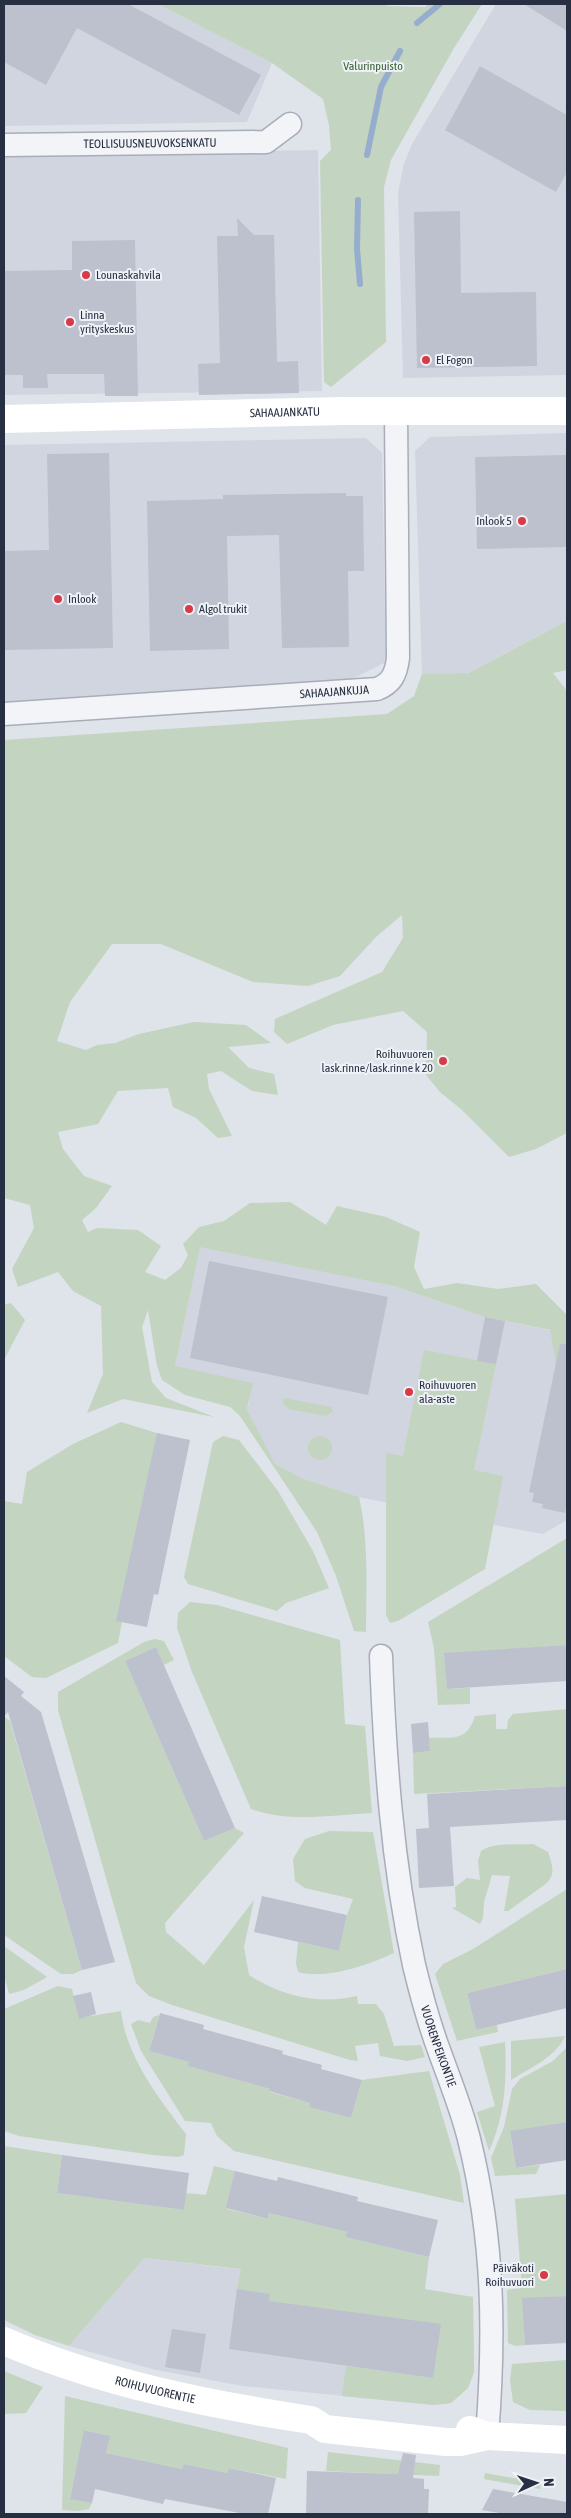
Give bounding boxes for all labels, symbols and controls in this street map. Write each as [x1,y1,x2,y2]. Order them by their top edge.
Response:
park label: Valurinpuisto [343,59,403,73]
street label: TEOLLISUUSNEUVOKSENKATU [83,136,217,151]
place label: Lounaskahvila [96,268,161,282]
marker: Lounaskahvila [80,269,92,281]
place label: Linna yrityskeskus [80,308,134,336]
marker: Linna yrityskeskus [64,316,76,328]
place label: El Fogon [436,353,473,367]
marker: El Fogon [420,354,432,366]
street label: SAHAAJANKATU [250,405,320,420]
place label: Inlook 5 [476,514,512,528]
marker: Inlook 5 [516,515,528,527]
place label: Inlook [68,592,97,606]
marker: Inlook [52,593,64,605]
place label: Algol trukit [199,602,248,616]
marker: Algol trukit [183,603,195,615]
street label: SAHAAJANKUJA [299,683,369,701]
place label: Roihuvuoren lask.rinne/lask.rinne k 20 [321,1047,433,1075]
marker: Roihuvuoren lask.rinne/lask.rinne k 20 [437,1055,449,1067]
place label: Roihuvuoren ala-aste [419,1378,476,1406]
marker: Roihuvuoren ala-aste [403,1386,415,1398]
street label: VUORENPEIKONTIE [418,2004,459,2089]
place label: Päiväkoti Roihuvuori [485,2261,534,2289]
marker: Päiväkoti Roihuvuori [538,2269,550,2281]
street label: ROIHUVUORENTIE [114,2373,196,2406]
north arrow [511,2458,561,2508]
text: N [541,2478,557,2487]

